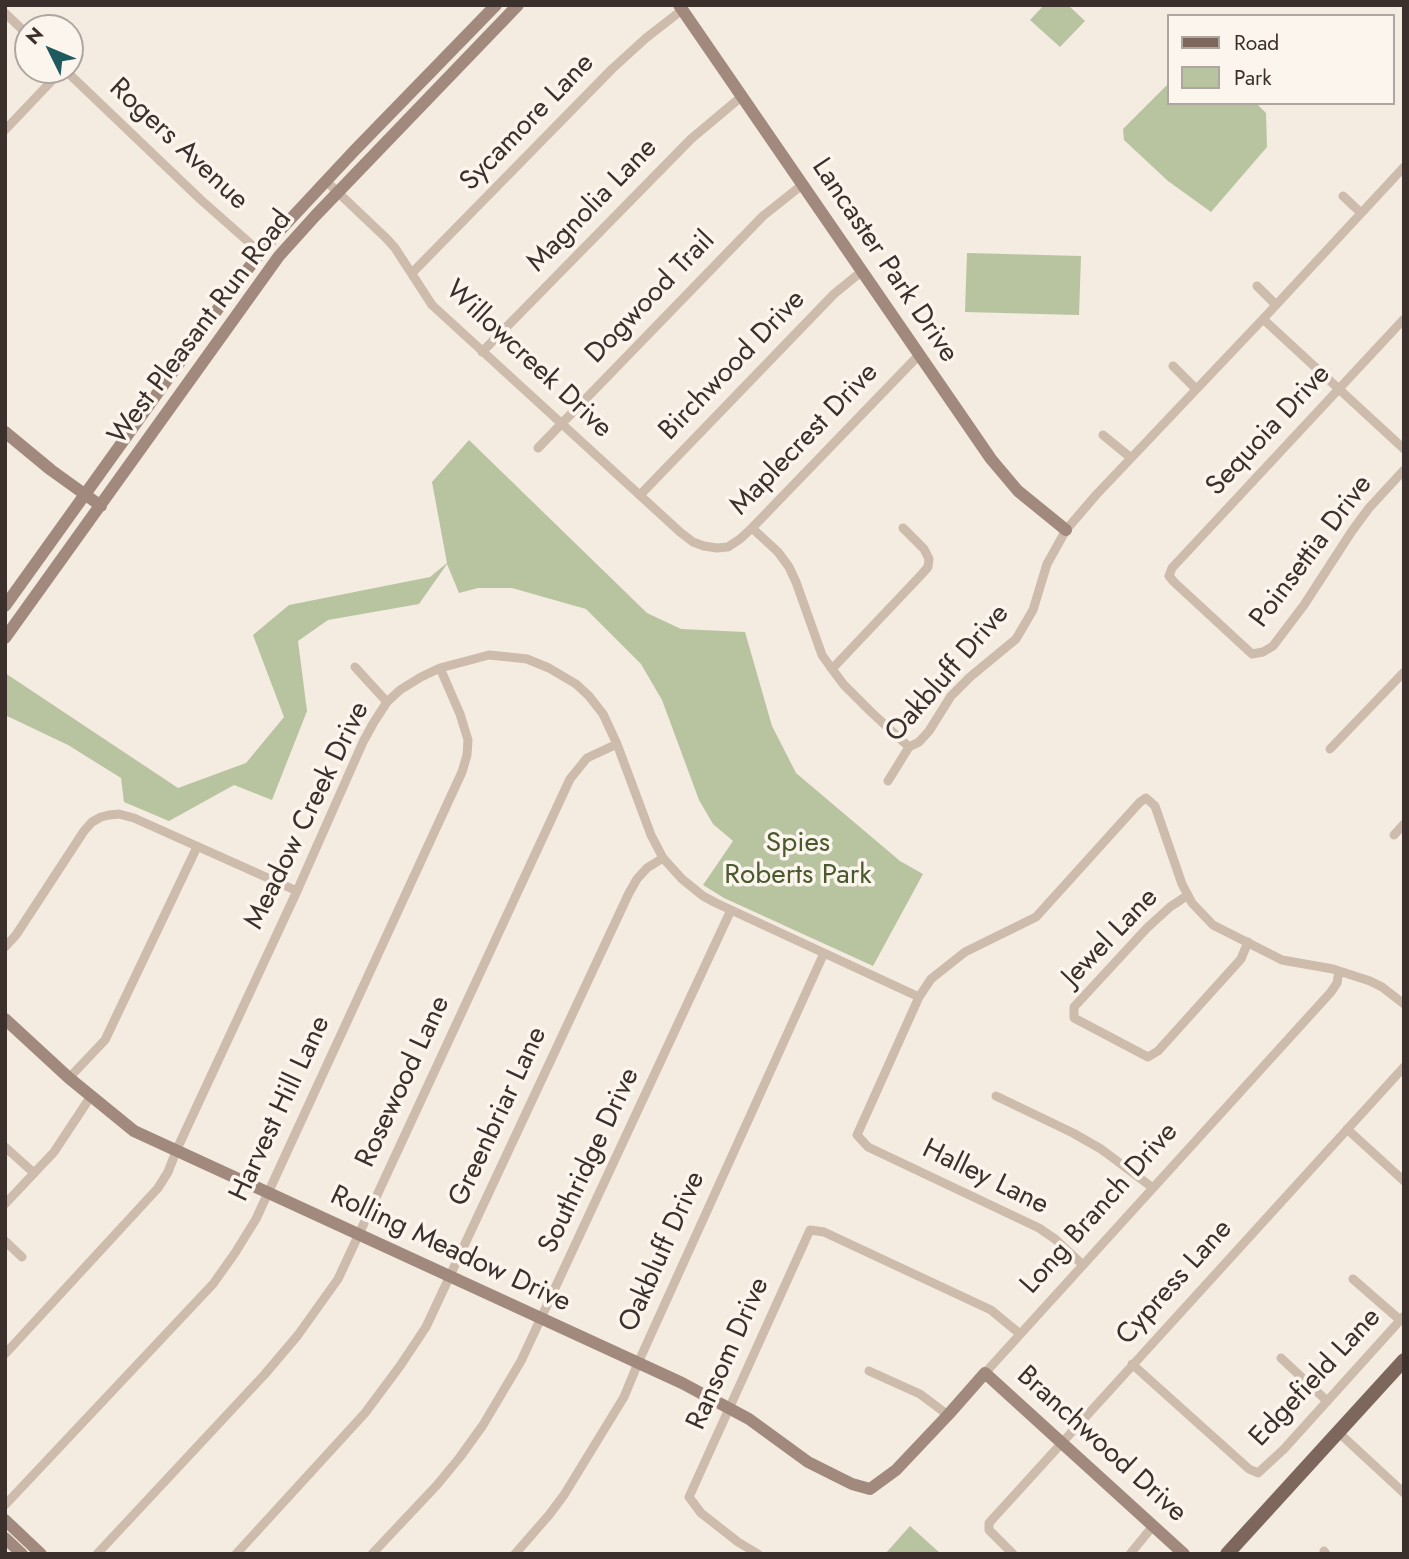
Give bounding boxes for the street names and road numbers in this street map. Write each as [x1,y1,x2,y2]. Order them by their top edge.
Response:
street label: Sycamore Lane [454,47,602,199]
street label: Rogers Avenue [102,72,254,218]
street label: Magnolia Lane [521,132,665,280]
street label: Lancaster Park Drive [803,153,965,369]
street label: West Pleasant Run Road [102,204,300,452]
street label: Dogwood Trail [579,225,723,371]
street label: Willowcreek Drive [438,274,618,446]
street label: Birchwood Drive [653,284,813,448]
street label: Maplecrest Drive [724,357,886,523]
street label: Sequoia Drive [1200,358,1338,504]
street label: Poinsettia Drive [1244,469,1380,635]
street label: Oakbluff Drive [879,598,1017,750]
street label: Meadow Creek Drive [238,697,378,935]
street label: Jewel Lane [1056,882,1166,994]
street label: Rosewood Lane [350,991,458,1173]
street label: Harvest Hill Lane [223,1011,339,1207]
street label: Greenbriar Lane [443,1022,555,1212]
street label: Southridge Drive [532,1063,648,1259]
street label: Long Branch Drive [1014,1116,1186,1302]
street label: Halley Lane [916,1133,1054,1223]
street label: Oakbluff Drive [613,1167,713,1337]
street label: Rolling Meadow Drive [325,1180,575,1320]
street label: Cypress Lane [1110,1213,1240,1353]
street label: Ransom Drive [681,1273,777,1435]
street label: Edgefield Lane [1243,1302,1389,1454]
street label: Branchwood Drive [1009,1360,1193,1530]

